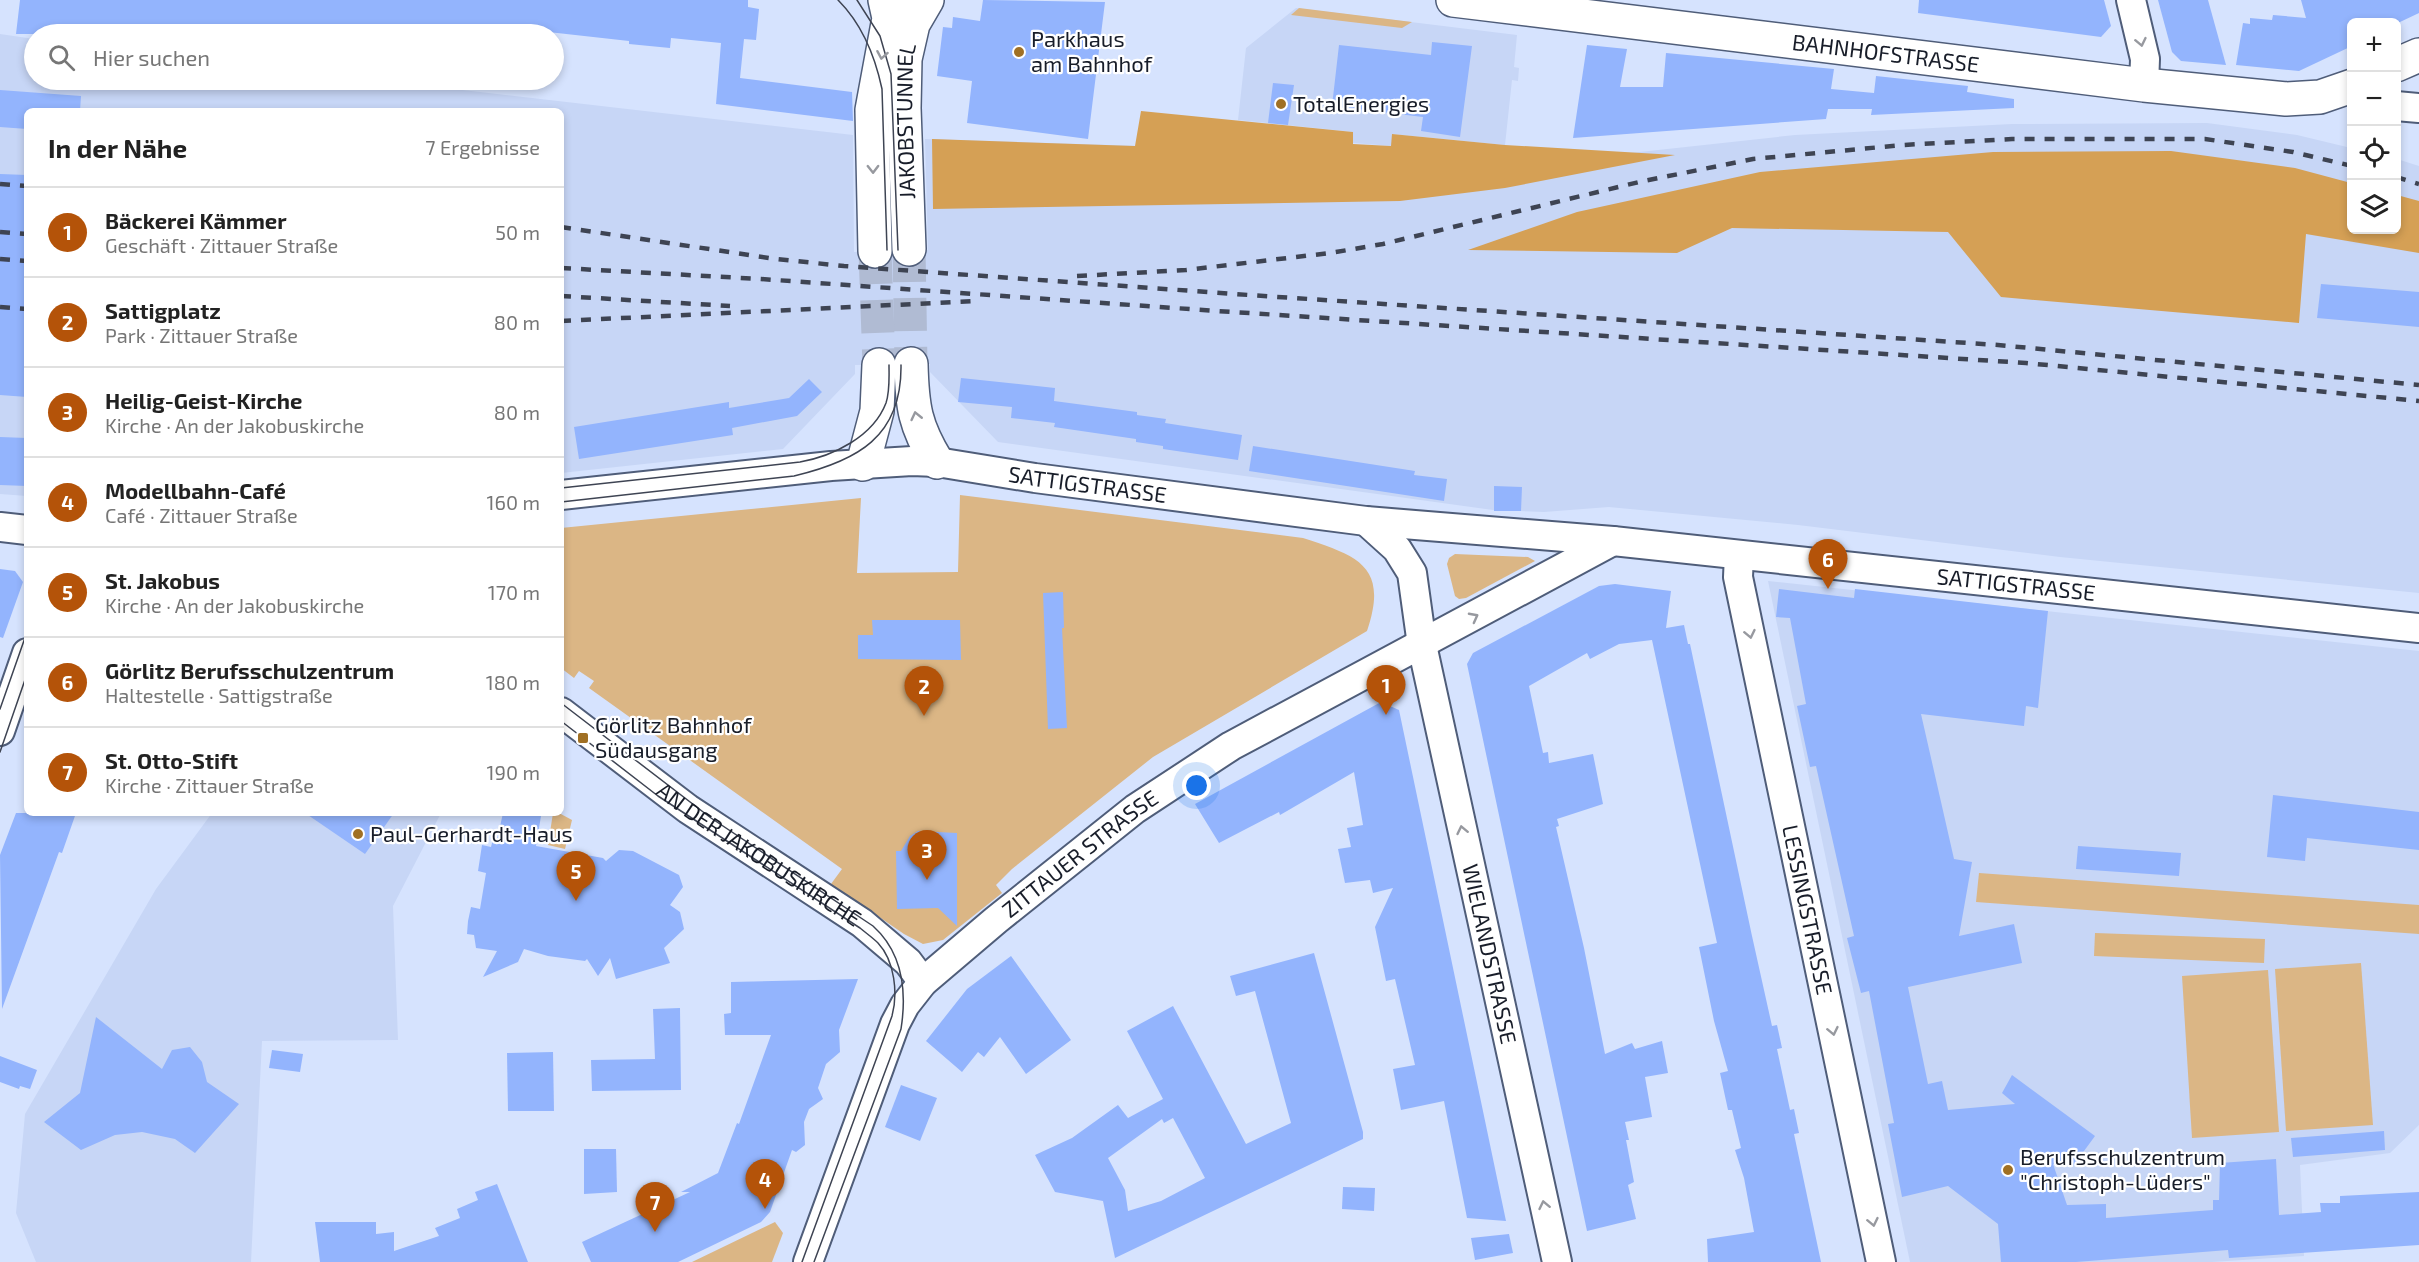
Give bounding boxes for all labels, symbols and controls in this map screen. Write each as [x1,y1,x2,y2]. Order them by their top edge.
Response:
map controls [2347,18,2401,234]
button: + [2347,18,2401,72]
search box [24,24,564,90]
place label: Parkhaus am Bahnhof [1031,25,1153,76]
street label: BAHNHOFSTRASSE [1791,28,1981,77]
one-way arrow [2134,37,2147,47]
street label: JAKOBSTUNNEL [890,40,920,200]
icon: search [45,41,78,74]
text: Hier suchen [93,44,210,70]
marker: Parkhaus am Bahnhof [1012,45,1026,59]
one-way arrow [876,50,889,60]
button: − [2347,72,2401,126]
place label: TotalEnergies [1293,90,1429,116]
marker: TotalEnergies [1274,97,1288,111]
button: locate [2347,126,2401,180]
text: In der Nähe [48,132,187,163]
text: 7 Ergebnisse [425,135,540,159]
one-way arrow [867,164,880,173]
button: layers [2347,180,2401,234]
text: Bäckerei Kämmer [105,207,287,233]
text: 1 [63,220,72,244]
text: 50 m [495,220,540,244]
text: Geschäft · Zittauer Straße [105,233,338,257]
text: Sattigplatz [105,297,221,323]
text: 2 [62,310,73,334]
text: 80 m [494,310,540,334]
text: Park · Zittauer Straße [105,323,298,347]
text: Heilig-Geist-Kirche [105,387,302,413]
text: 3 [62,400,73,424]
text: 80 m [494,400,540,424]
one-way arrow [910,411,923,421]
text: Kirche · An der Jakobuskirche [105,413,364,437]
street label: SATTIGSTRASSE [1007,460,1168,507]
text: Modellbahn-Café [105,477,286,503]
text: 4 [61,490,74,514]
text: 160 m [487,490,540,514]
text: Café · Zittauer Straße [105,503,298,527]
pin: 6 [1808,540,1848,589]
street label: SATTIGSTRASSE [1936,562,2097,605]
text: St. Jakobus [105,567,220,593]
text: 5 [62,580,73,604]
text: 170 m [488,580,540,604]
text: Kirche · An der Jakobuskirche [105,593,364,617]
one-way arrow [1467,613,1478,624]
one-way arrow [1743,629,1756,639]
text: Görlitz Berufsschulzentrum [105,657,394,683]
pin: 2 [904,666,944,716]
pin: 1 [1366,666,1406,715]
text: 6 [62,670,73,694]
text: 180 m [486,670,540,694]
text: Haltestelle · Sattigstraße [105,683,333,707]
place label: Görlitz Bahnhof Südausgang [595,711,752,762]
marker: Görlitz Bahnhof Südausgang [576,731,590,745]
text: St. Otto-Stift [105,747,238,773]
text: 7 [62,760,73,784]
text: 190 m [487,760,540,784]
your location [1182,771,1211,800]
text: Kirche · Zittauer Straße [105,773,314,797]
street label: AN DER JAKOBUSKIRCHE [652,776,867,931]
street label: ZITTAUER STRASSE [996,784,1162,922]
place label: Paul-Gerhardt-Haus [370,820,573,846]
street label: LESSINGSTRASSE [1778,822,1839,997]
one-way arrow [1457,825,1470,835]
marker: Paul-Gerhardt-Haus [351,827,365,841]
pin: 3 [908,830,946,880]
pin: 5 [556,852,596,901]
street label: WIELANDSTRASSE [1458,861,1523,1046]
one-way arrow [1826,1026,1839,1036]
place label: Berufsschulzentrum "Christoph-Lüders" [2020,1143,2225,1194]
pin: 4 [746,1160,784,1209]
marker: Berufsschulzentrum "Christoph-Lüders" [2001,1163,2015,1177]
pin: 7 [636,1182,674,1232]
one-way arrow [1538,1200,1551,1210]
one-way arrow [1866,1216,1879,1226]

